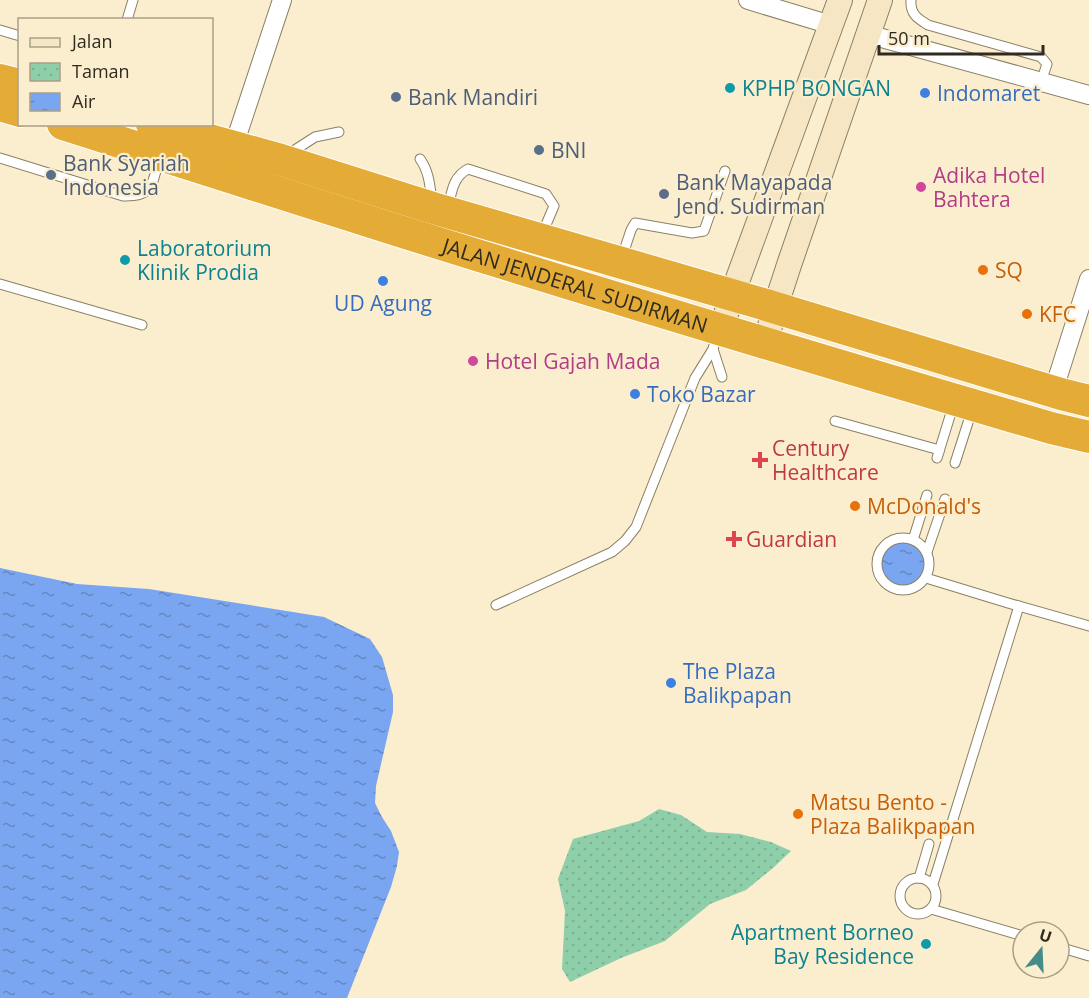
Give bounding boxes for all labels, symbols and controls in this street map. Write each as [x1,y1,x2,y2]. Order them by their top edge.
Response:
legend [18,18,213,126]
scale bar [879,18,1042,56]
text: 50 m [888,26,930,50]
text: Jalan [70,29,112,53]
text: Taman [72,59,130,83]
place label: KPHP BONGAN [742,74,891,102]
place label: Indomaret [937,79,1040,107]
marker: KPHP BONGAN [723,81,737,95]
place label: Bank Mandiri [408,83,538,111]
marker: Indomaret [918,86,932,100]
text: Air [72,89,96,113]
marker: Bank Mandiri [389,90,403,104]
place label: BNI [551,136,586,164]
marker: BNI [532,143,546,157]
place label: Bank Syariah Indonesia [63,149,190,201]
place label: Adika Hotel Bahtera [933,161,1045,213]
marker: Bank Syariah Indonesia [44,168,58,182]
place label: Bank Mayapada Jend. Sudirman [674,168,832,220]
marker: Adika Hotel Bahtera [914,180,928,194]
marker: Bank Mayapada Jend. Sudirman [657,187,671,201]
street label: JALAN JENDERAL SUDIRMAN [437,231,711,339]
place label: Laboratorium Klinik Prodia [137,234,272,286]
marker: Laboratorium Klinik Prodia [118,253,132,267]
place label: SQ [995,256,1023,284]
marker: SQ [976,263,990,277]
marker: UD Agung [376,274,390,288]
place label: UD Agung [334,289,432,317]
place label: KFC [1039,300,1076,328]
marker: KFC [1020,307,1034,321]
place label: Hotel Gajah Mada [485,347,660,375]
marker: Hotel Gajah Mada [466,354,480,368]
place label: Toko Bazar [647,380,756,408]
marker: Toko Bazar [628,387,642,401]
place label: Century Healthcare [772,434,879,486]
marker: Century Healthcare [753,453,767,467]
place label: McDonald's [867,492,981,520]
marker: McDonald's [848,499,862,513]
place label: Guardian [746,525,837,553]
marker: Guardian [727,532,741,546]
place label: The Plaza Balikpapan [683,657,792,709]
marker: The Plaza Balikpapan [664,676,678,690]
place label: Matsu Bento - Plaza Balikpapan [810,788,975,840]
marker: Matsu Bento - Plaza Balikpapan [791,807,805,821]
place label: Apartment Borneo Bay Residence [731,918,914,970]
north arrow [1011,920,1071,980]
text: U [1036,923,1055,948]
marker: Apartment Borneo Bay Residence [919,937,933,951]

